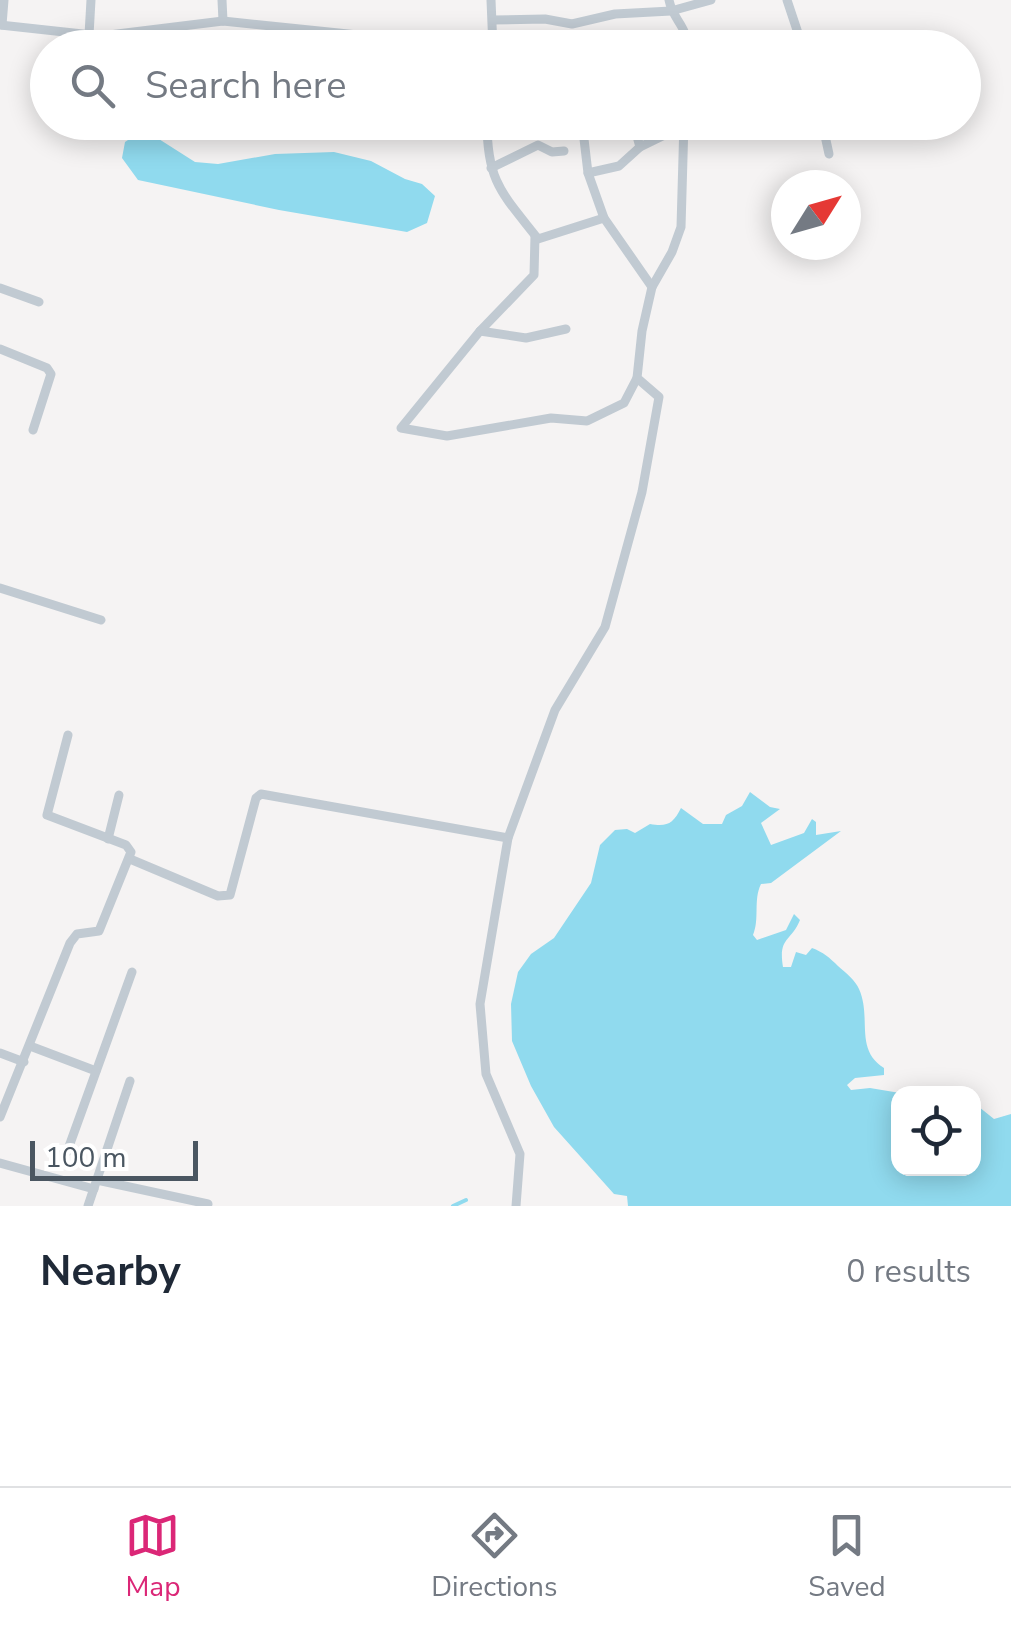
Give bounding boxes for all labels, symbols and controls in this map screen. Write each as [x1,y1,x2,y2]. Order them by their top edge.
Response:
search box [30,30,981,140]
icon: search [65,58,120,113]
text: Search here [145,60,346,111]
north arrow [771,170,861,260]
map controls [891,1086,981,1176]
button: locate [891,1086,981,1176]
scale bar [30,1136,198,1180]
text: 100 m [45,1139,127,1177]
text: Nearby [40,1243,181,1300]
text: 0 results [846,1250,971,1293]
tab: Map [125,1508,180,1606]
tab: Directions [431,1508,557,1606]
tab: Saved [808,1508,886,1606]

